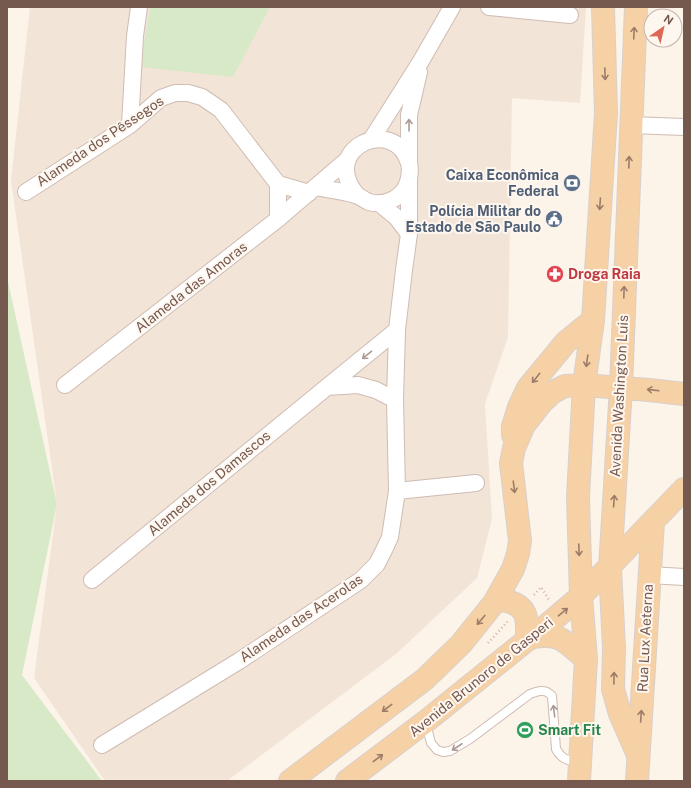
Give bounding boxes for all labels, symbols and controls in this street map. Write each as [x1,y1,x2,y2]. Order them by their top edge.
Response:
north arrow [643,8,683,48]
text: N [662,12,676,27]
one-way arrow [631,27,638,40]
one-way arrow [601,67,608,80]
street label: Alameda dos Pêssegos [33,92,167,190]
one-way arrow [405,119,413,132]
one-way arrow [625,156,633,169]
place label: Caixa Econômica Federal [446,167,559,199]
bank icon: Caixa Econômica Federal [562,173,582,193]
one-way arrow [597,197,604,210]
place label: Polícia Militar do Estado de São Paulo [406,203,541,235]
public building icon: Polícia Militar do Estado de São Paulo [544,209,564,229]
street label: Alameda das Amoras [132,238,250,336]
pharmacy icon: Droga Raia [545,264,565,284]
place label: Droga Raia [568,266,641,282]
one-way arrow [620,286,628,299]
street label: Avenida Washington Luis [607,315,631,477]
one-way arrow [361,350,372,359]
one-way arrow [583,354,591,367]
one-way arrow [532,372,541,383]
one-way arrow [647,386,660,394]
street label: Alameda dos Damascos [145,427,273,539]
one-way arrow [510,480,517,493]
one-way arrow [610,495,617,508]
one-way arrow [576,543,583,556]
street label: Alameda das Acerolas [236,571,366,665]
street label: Rua Lux Aeterna [634,584,656,692]
one-way arrow [557,607,568,616]
street label: Avenida Brunoro de Gasperi [406,614,556,740]
one-way arrow [477,614,486,625]
one-way arrow [610,672,617,685]
one-way arrow [381,704,392,712]
one-way arrow [550,705,557,718]
one-way arrow [637,710,644,723]
sports icon: Smart Fit [515,720,535,740]
place label: Smart Fit [538,722,601,738]
one-way arrow [452,743,463,751]
one-way arrow [373,753,384,762]

